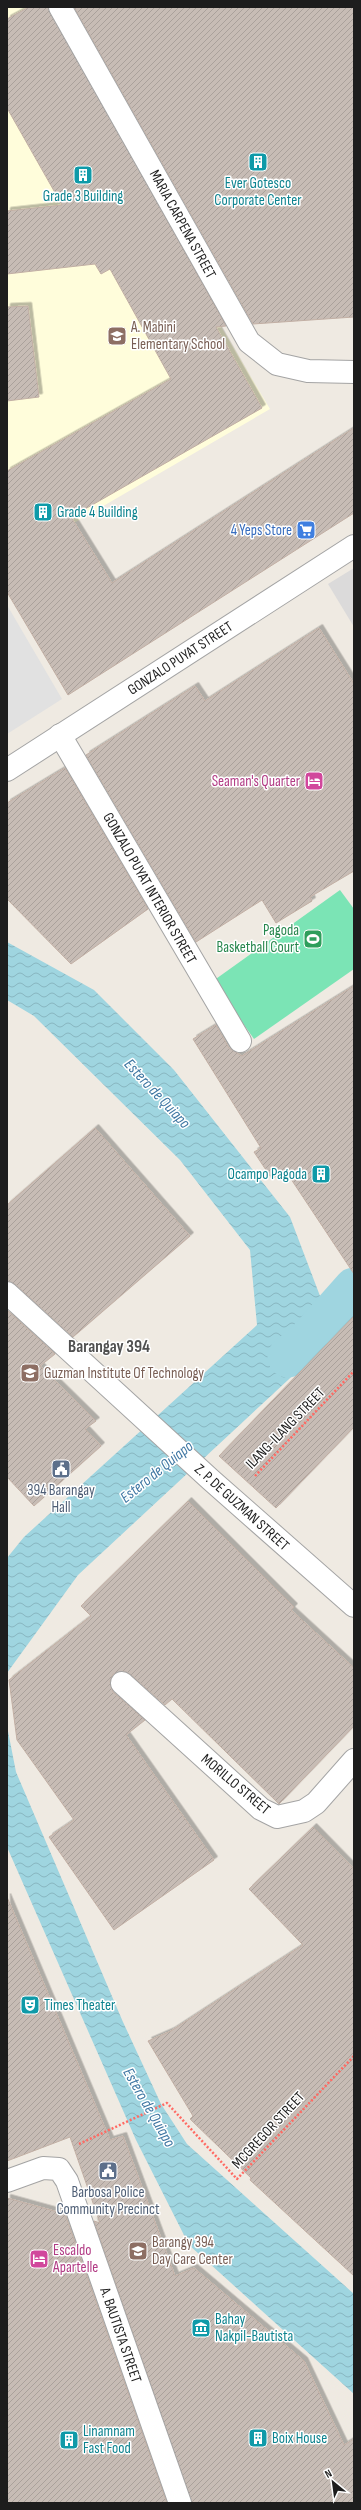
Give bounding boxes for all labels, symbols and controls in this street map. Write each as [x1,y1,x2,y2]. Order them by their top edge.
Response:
building icon: Ever Gotesco Corporate Center [247,151,269,173]
building icon: Grade 3 Building [72,164,94,186]
street label: MARIA CARPENA STREET [145,167,220,282]
place label: Ever Gotesco Corporate Center [214,174,302,210]
place label: Grade 3 Building [43,187,123,206]
place label: A. Mabini Elementary School [130,318,225,354]
school or university icon: A. Mabini Elementary School [106,325,128,347]
building icon: Grade 4 Building [32,501,54,523]
place label: Grade 4 Building [57,503,138,522]
supermarket icon: 4 Yeps Store [295,519,317,541]
place label: 4 Yeps Store [231,521,292,540]
street label: GONZALO PUYAT STREET [124,617,236,700]
hotel icon: Seaman's Quarter [303,770,325,792]
place label: Seaman's Quarter [212,772,301,791]
street label: GONZALO PUYAT INTERIOR STREET [99,809,201,967]
place label: Pagoda Basketball Court [216,921,299,957]
sports icon: Pagoda Basketball Court [302,928,324,950]
water label: Estero de Quiapo [120,1055,194,1133]
building icon: Ocampo Pagoda [310,1163,332,1185]
place label: Ocampo Pagoda [227,1165,307,1184]
district label: Barangay 394 [68,1337,150,1357]
school or university icon: Guzman Institute Of Technology [19,1362,41,1384]
place label: Guzman Institute Of Technology [44,1364,204,1383]
street label: ILANG-ILANG STREET [242,1384,329,1473]
water label: Estero de Quiapo [117,1437,198,1507]
public building icon: 394 Barangay Hall [50,1458,72,1480]
street label: Z. P. DE GUZMAN STREET [190,1460,293,1555]
place label: 394 Barangay Hall [27,1481,95,1517]
street label: MORILLO STREET [197,1750,274,1819]
theatre icon: Times Theater [19,1994,41,2016]
place label: Times Theater [44,1996,116,2015]
water label: Estero de Quiapo [118,2065,179,2151]
street label: MCGREGOR STREET [228,2088,309,2173]
public building icon: Barbosa Police Community Precinct [97,2160,119,2182]
place label: Barbosa Police Community Precinct [56,2183,160,2219]
place label: Barangy 394 Day Care Center [152,2233,234,2269]
school or university icon: Barangy 394 Day Care Center [127,2240,149,2262]
place label: Escaldo Apartelle [52,2241,98,2277]
hotel icon: Escaldo Apartelle [28,2248,50,2270]
street label: A. BAUTISTA STREET [95,2284,146,2385]
place label: Bahay Nakpil-Bautista [215,2310,293,2346]
museum icon: Bahay Nakpil-Bautista [190,2317,212,2339]
place label: Linamnam Fast Food [83,2422,135,2458]
building icon: Boix House [247,2427,269,2449]
building icon: Linamnam Fast Food [58,2429,80,2451]
place label: Boix House [272,2429,327,2448]
north arrow [313,2462,353,2502]
text: N [323,2467,334,2481]

